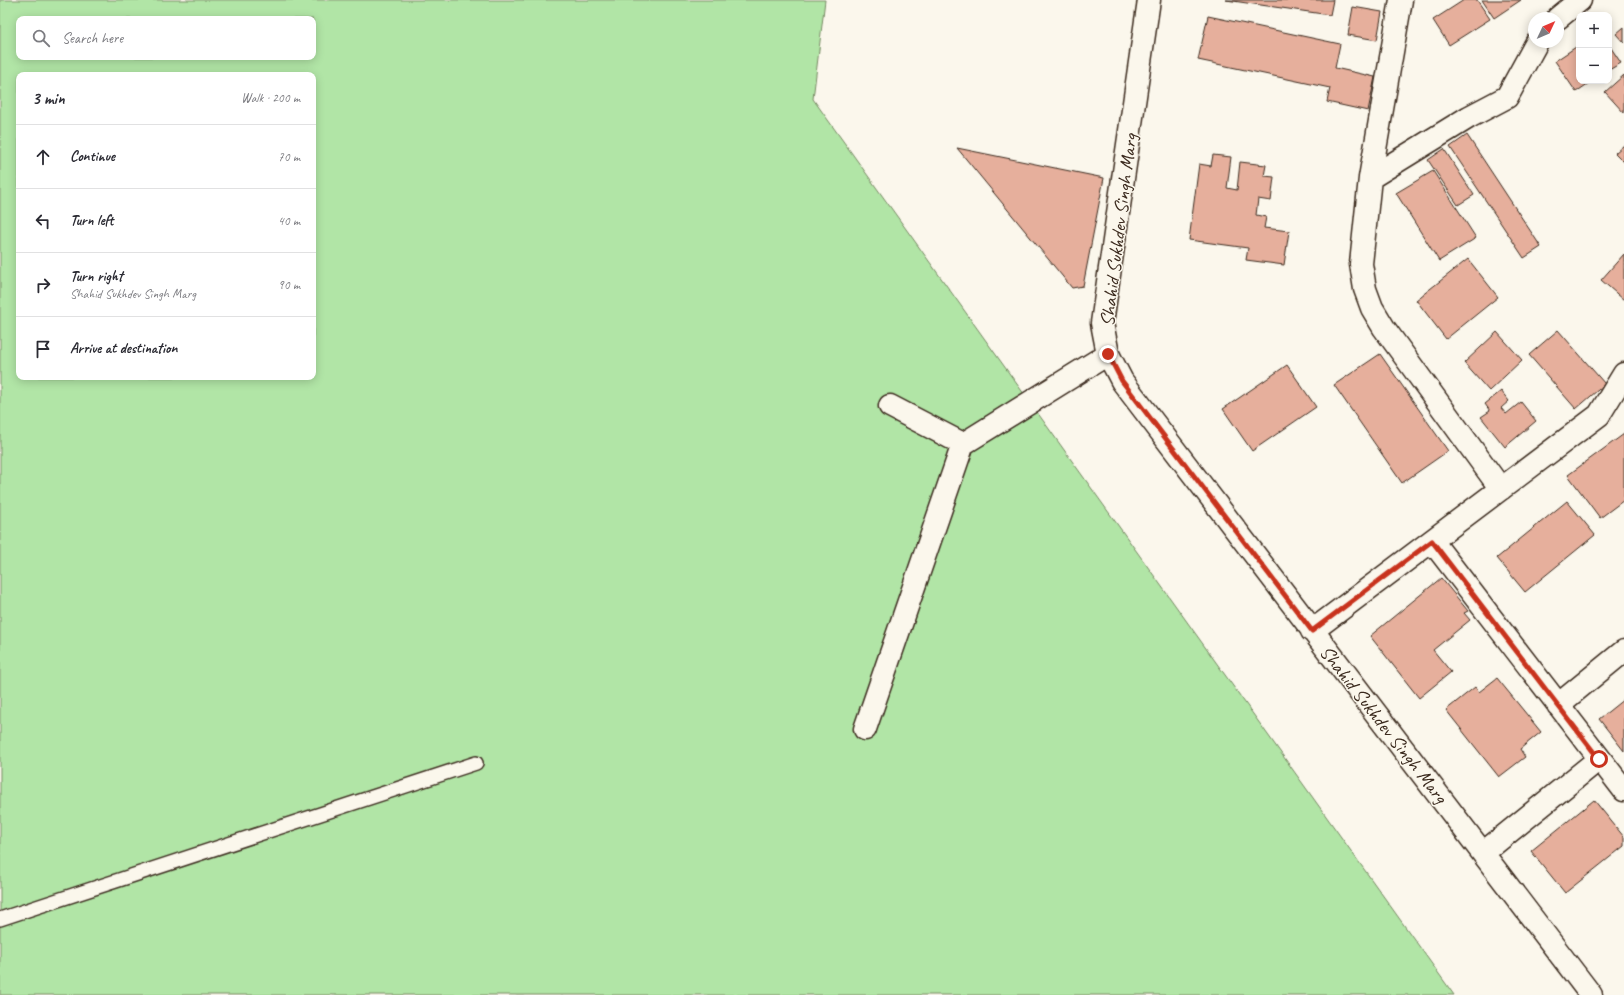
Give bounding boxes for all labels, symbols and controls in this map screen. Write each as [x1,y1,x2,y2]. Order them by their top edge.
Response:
north arrow [1528,12,1564,48]
map controls [1576,12,1612,84]
button: + [1576,12,1612,48]
search box [16,16,316,60]
icon: search [30,27,52,49]
text: Search here [62,29,123,48]
button: − [1576,48,1612,84]
text: 3 min [32,88,65,109]
text: Walk · 200 m [241,90,300,106]
street label: Shahid Sukhdev Singh Marg [1094,131,1143,328]
icon: ahead [32,146,54,168]
text: Continue [70,147,115,166]
text: 70 m [278,149,300,165]
icon: left [32,210,54,232]
text: Turn left [70,211,113,230]
text: 40 m [278,213,300,229]
text: Turn right [70,267,123,286]
icon: right [32,274,54,296]
text: 90 m [278,277,300,293]
text: Shahid Sukhdev Singh Marg [70,286,196,302]
icon: arrive [32,338,54,360]
text: Arrive at destination [70,339,177,358]
route end [1099,345,1117,363]
street label: Shahid Sukhdev Singh Marg [1314,640,1454,810]
route start [1590,750,1608,768]

